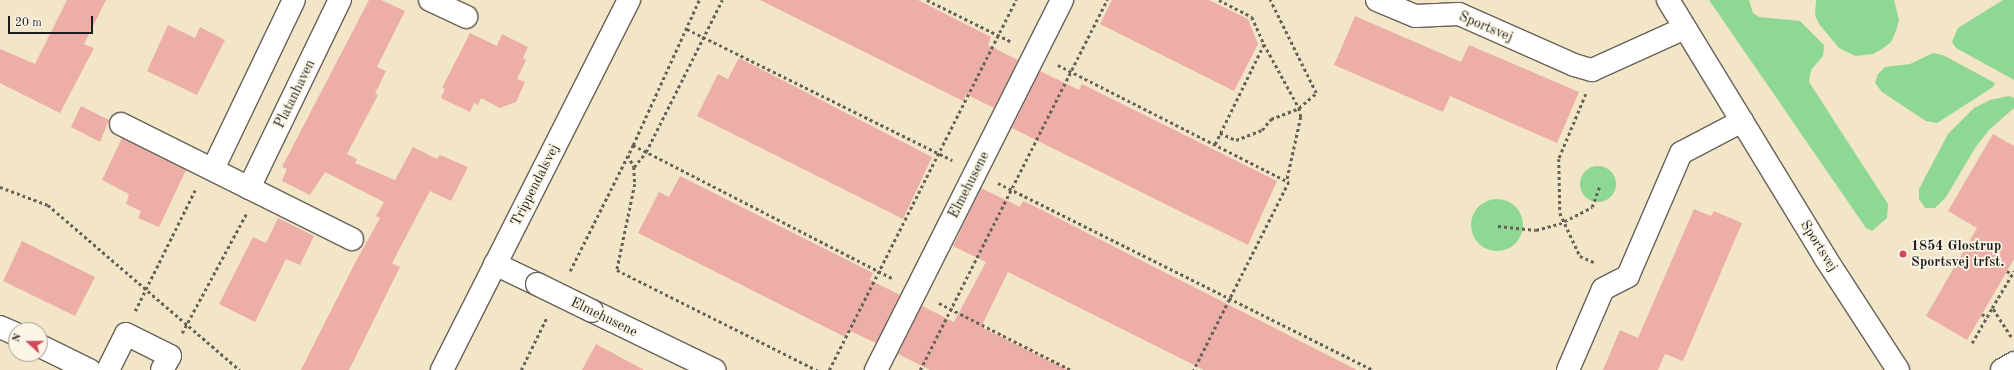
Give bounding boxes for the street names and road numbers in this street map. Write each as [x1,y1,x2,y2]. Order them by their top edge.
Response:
street label: Sportsvej [1456,8,1516,46]
street label: Platanhaven [271,57,319,131]
street label: Trippendalsvej [507,141,563,229]
street label: Elmehusene [945,149,993,221]
street label: Sportsvej [1797,217,1841,275]
street label: Elmehusene [568,294,640,340]

